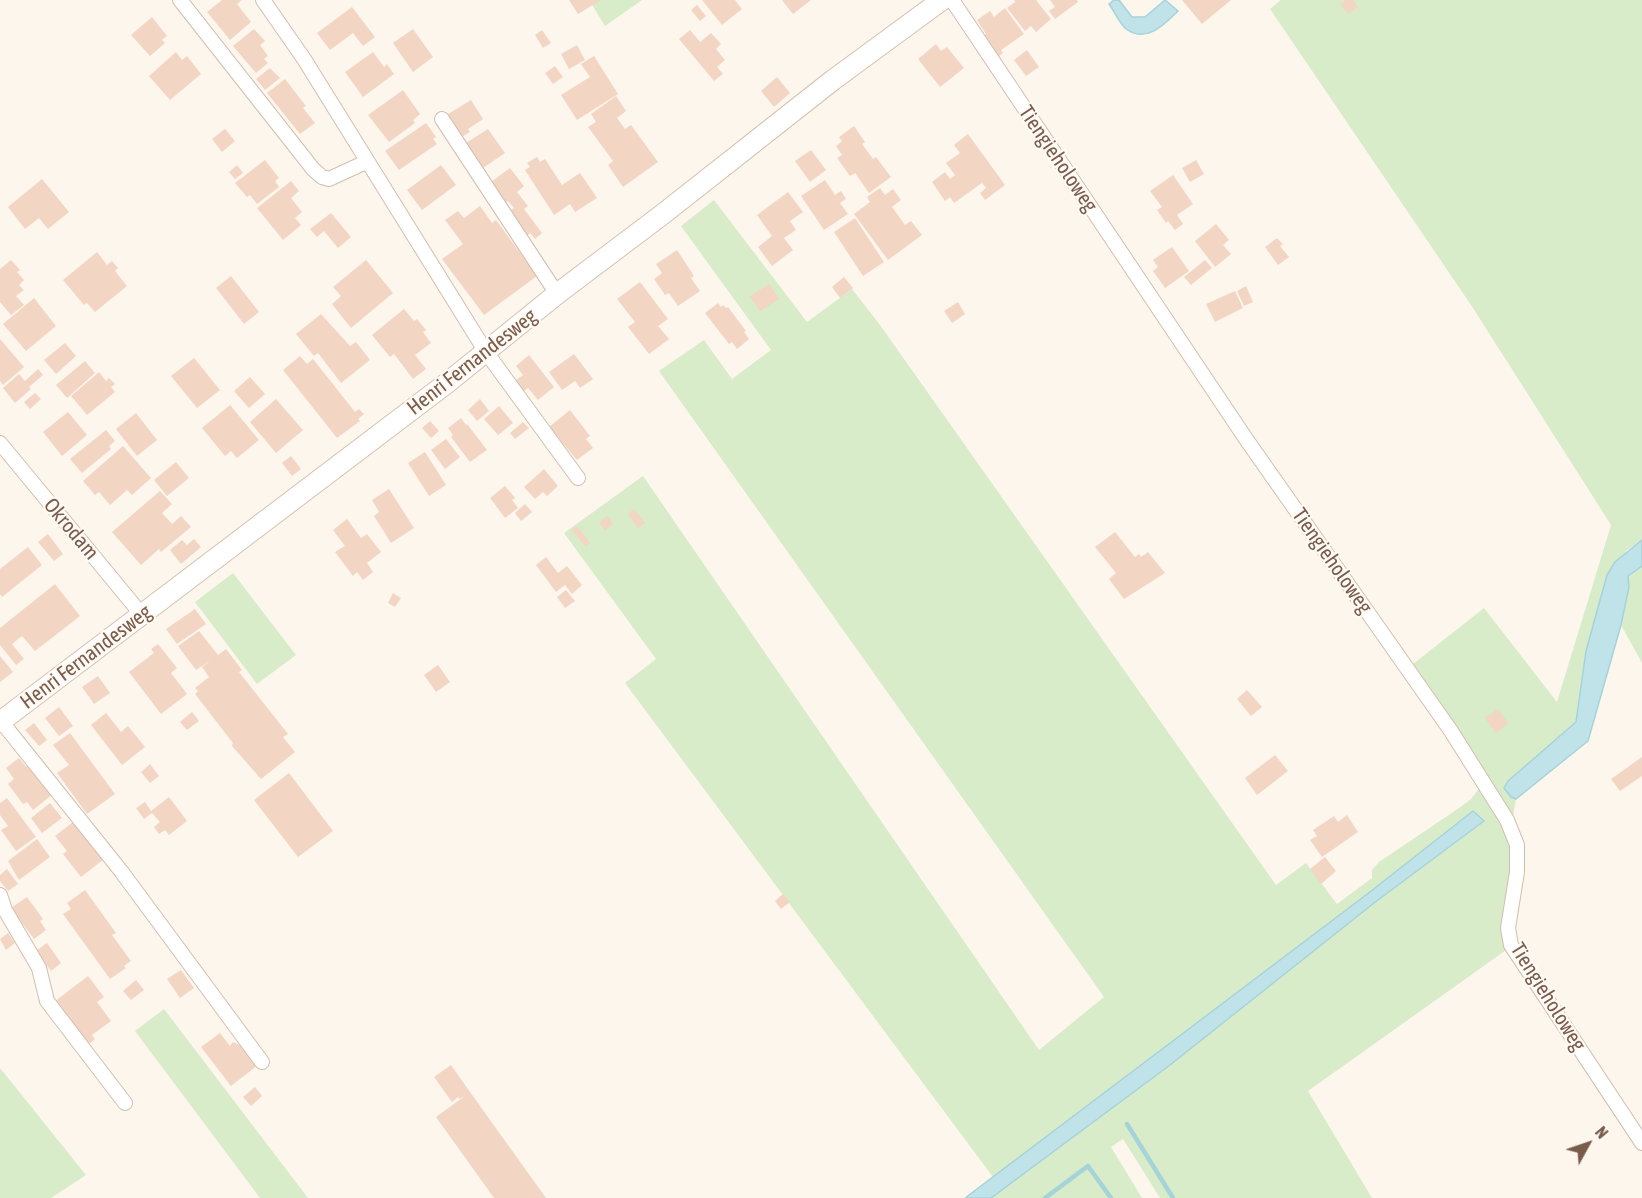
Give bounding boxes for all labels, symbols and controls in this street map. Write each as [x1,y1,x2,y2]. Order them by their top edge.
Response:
street label: Tiengieholoweg [1013,101,1103,217]
street label: Henri Fernandesweg [402,304,542,420]
street label: Okrodam [38,493,104,565]
street label: Tiengieholoweg [1286,504,1378,618]
street label: Henri Fernandesweg [16,600,156,714]
street label: Tiengieholoweg [1505,938,1591,1056]
north arrow [1558,1114,1618,1174]
text: N [1592,1123,1612,1142]

